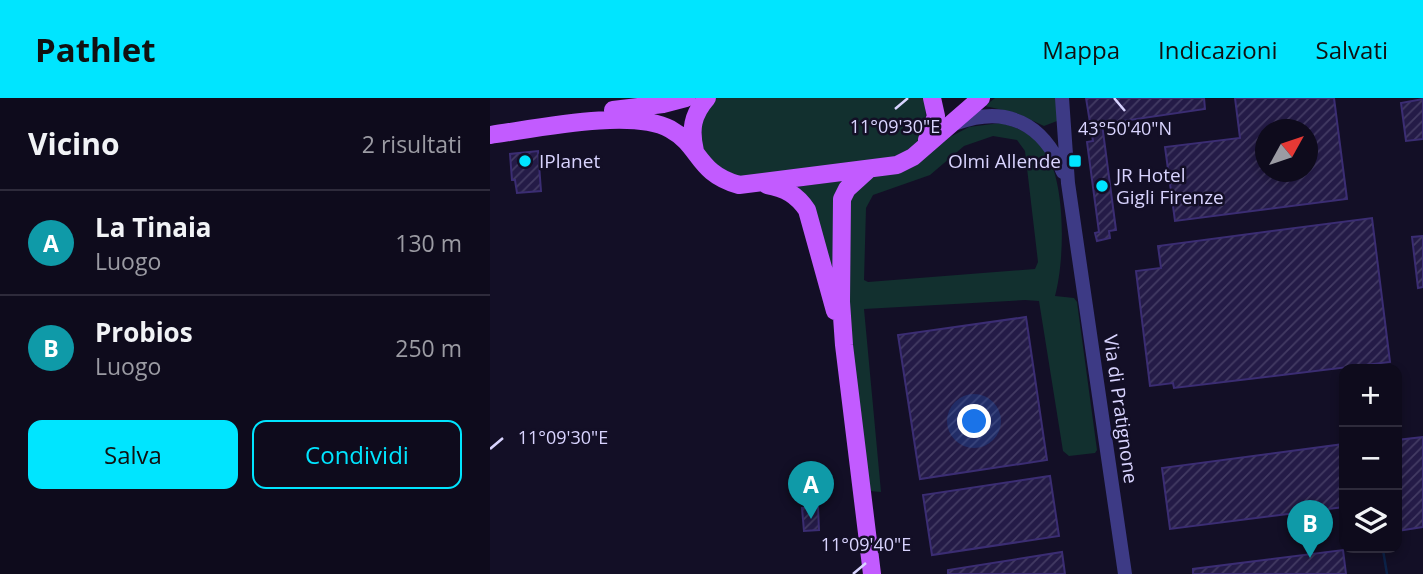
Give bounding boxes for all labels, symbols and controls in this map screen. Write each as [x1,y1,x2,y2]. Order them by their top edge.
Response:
text: Pathlet [35,27,156,72]
text: Mappa [1042,33,1120,66]
text: Indicazioni [1158,33,1278,66]
text: Salvati [1316,33,1388,66]
text: 11°09'30"E [850,114,940,138]
text: 43°50'40"N [1078,116,1172,140]
north arrow [1255,119,1318,182]
text: Vicino [28,123,120,164]
text: 2 risultati [362,128,462,160]
place label: IPlanet [539,148,600,174]
place label: Olmi Allende [948,148,1061,174]
marker: IPlanet [517,153,533,169]
marker: Olmi Allende [1067,153,1083,169]
place label: JR Hotel Gigli Firenze [1114,162,1224,210]
marker: JR Hotel Gigli Firenze [1094,178,1110,194]
text: La Tinaia [95,209,212,245]
text: A [43,227,59,259]
text: 130 m [395,227,462,259]
text: Luogo [95,245,161,277]
text: Probios [95,314,193,350]
text: B [43,332,59,364]
text: 250 m [395,332,462,364]
street label: Via di Pratignone [1098,333,1144,485]
text: Luogo [95,350,161,382]
map controls [1339,364,1402,553]
button: + [1339,364,1402,427]
your location [957,404,991,438]
button: Salva [28,420,238,489]
button: Condividi [252,420,462,489]
text: 11°09'30"E [518,425,608,449]
button: − [1339,427,1402,490]
pin: A [788,461,834,519]
button: layers [1339,490,1402,553]
pin: B [1287,500,1333,558]
text: 11°09'40"E [821,532,911,556]

